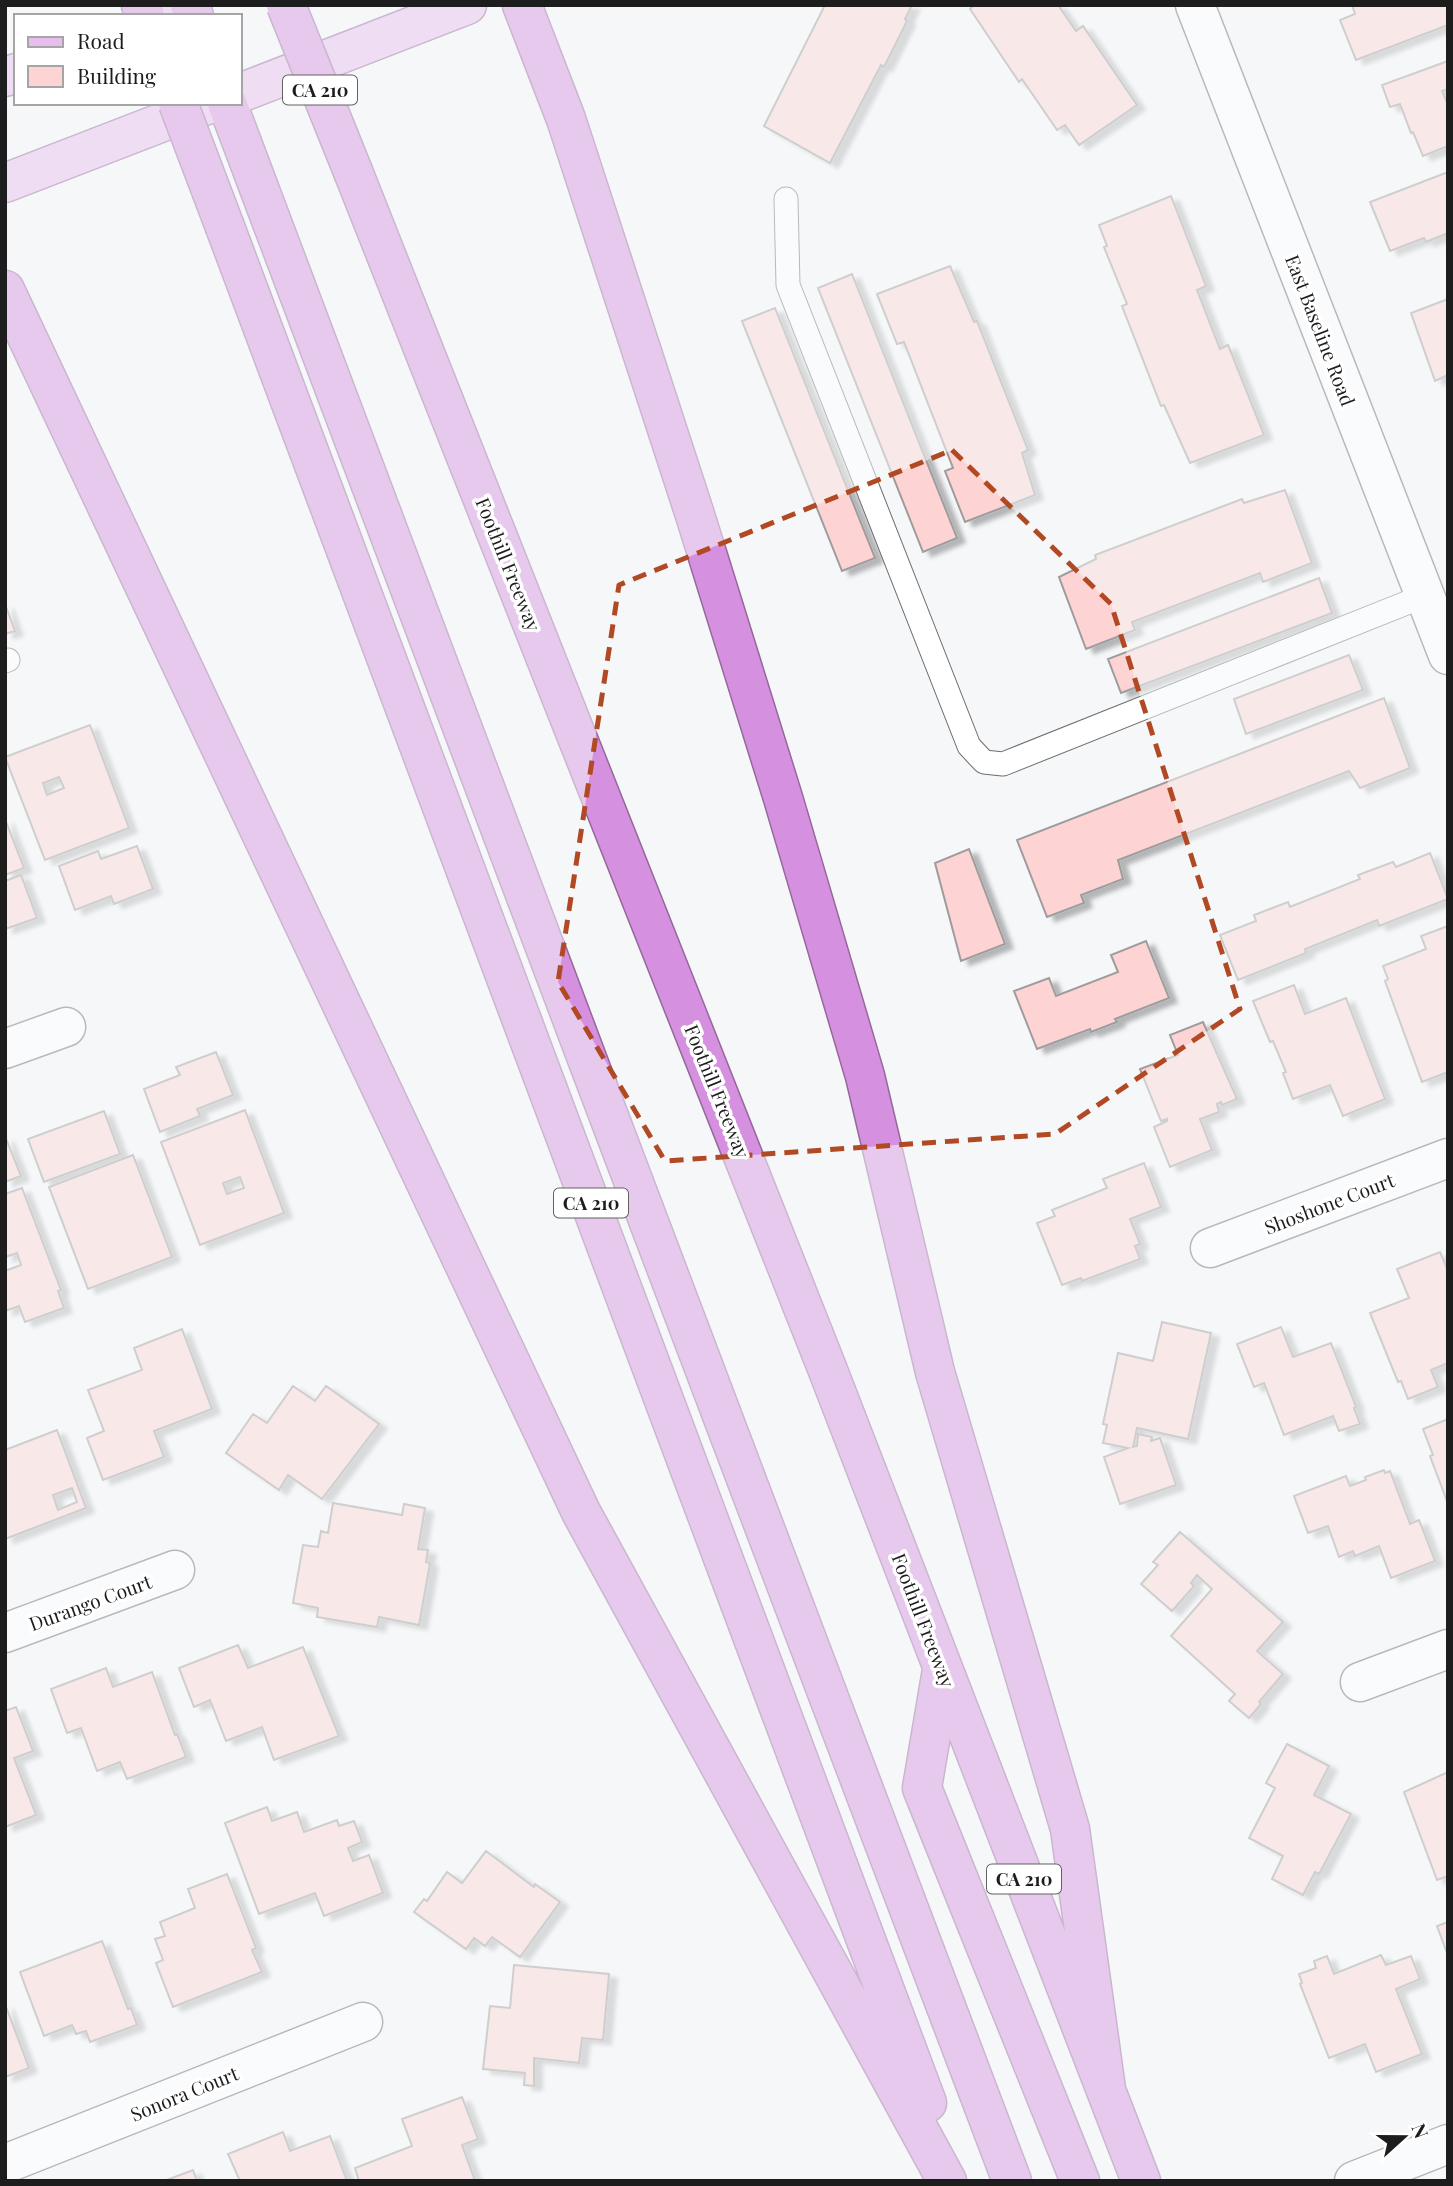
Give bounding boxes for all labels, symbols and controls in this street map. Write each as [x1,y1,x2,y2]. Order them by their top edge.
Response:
legend [14,14,242,105]
text: Road [77,26,125,54]
text: Building [77,61,156,89]
road number: CA 210 [283,76,357,104]
street label: East Baseline Road [1280,251,1362,409]
street label: Foothill Freeway [470,493,548,635]
street label: Foothill Freeway [679,1020,757,1162]
street label: Shoshone Court [1260,1166,1398,1240]
road number: CA 210 [554,1188,628,1218]
street label: Foothill Freeway [886,1549,962,1691]
street label: Durango Court [25,1568,155,1636]
road number: CA 210 [987,1865,1061,1894]
street label: Sonora Court [126,2059,242,2127]
north arrow [1369,2102,1439,2172]
text: N [1406,2119,1435,2142]

